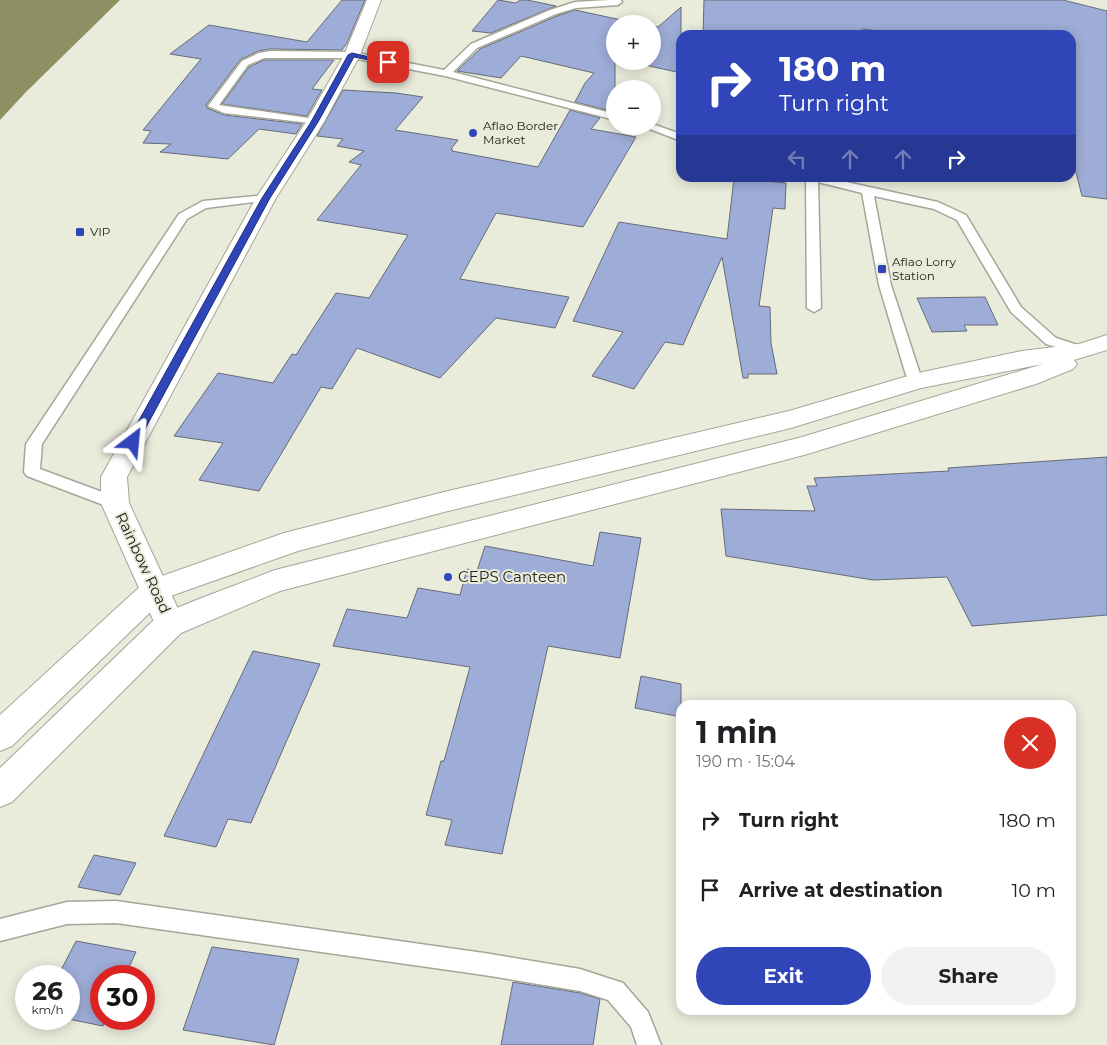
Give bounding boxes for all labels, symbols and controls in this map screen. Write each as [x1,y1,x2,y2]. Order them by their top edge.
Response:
map controls [606,15,661,135]
button: + [606,15,661,70]
pin [367,41,409,83]
text: 180 m [779,47,886,90]
icon: arrive [374,48,402,76]
icon: right [696,50,761,115]
button: − [606,80,661,135]
text: Turn right [779,90,889,117]
place label: Aflao Border Market [483,118,558,147]
marker: Aflao Border Market [467,127,479,139]
icon: left [783,145,811,173]
icon: ahead [836,145,864,173]
icon: ahead [889,145,917,173]
icon: right [942,145,970,173]
place label: VIP [90,224,110,239]
marker: VIP [74,226,86,238]
place label: Aflao Lorry Station [892,254,957,283]
marker: Aflao Lorry Station [876,263,888,275]
position arrow [106,415,158,467]
street label: Rainbow Road [112,509,175,616]
place label: CEPS Canteen [458,567,566,586]
marker: CEPS Canteen [442,571,454,583]
text: 1 min [696,714,777,751]
button: close [1004,717,1056,769]
text: 190 m · 15:04 [696,752,795,771]
icon: right [696,806,724,834]
text: Turn right [739,809,839,832]
text: 180 m [999,809,1056,832]
icon: arrive [696,876,724,904]
text: Arrive at destination [739,879,943,902]
text: 10 m [1011,879,1056,902]
button: Exit [696,947,871,1005]
button: Share [881,947,1056,1005]
speed limit sign: 30 [90,965,155,1030]
text: 26 [32,976,63,1006]
text: km/h [31,1002,64,1017]

